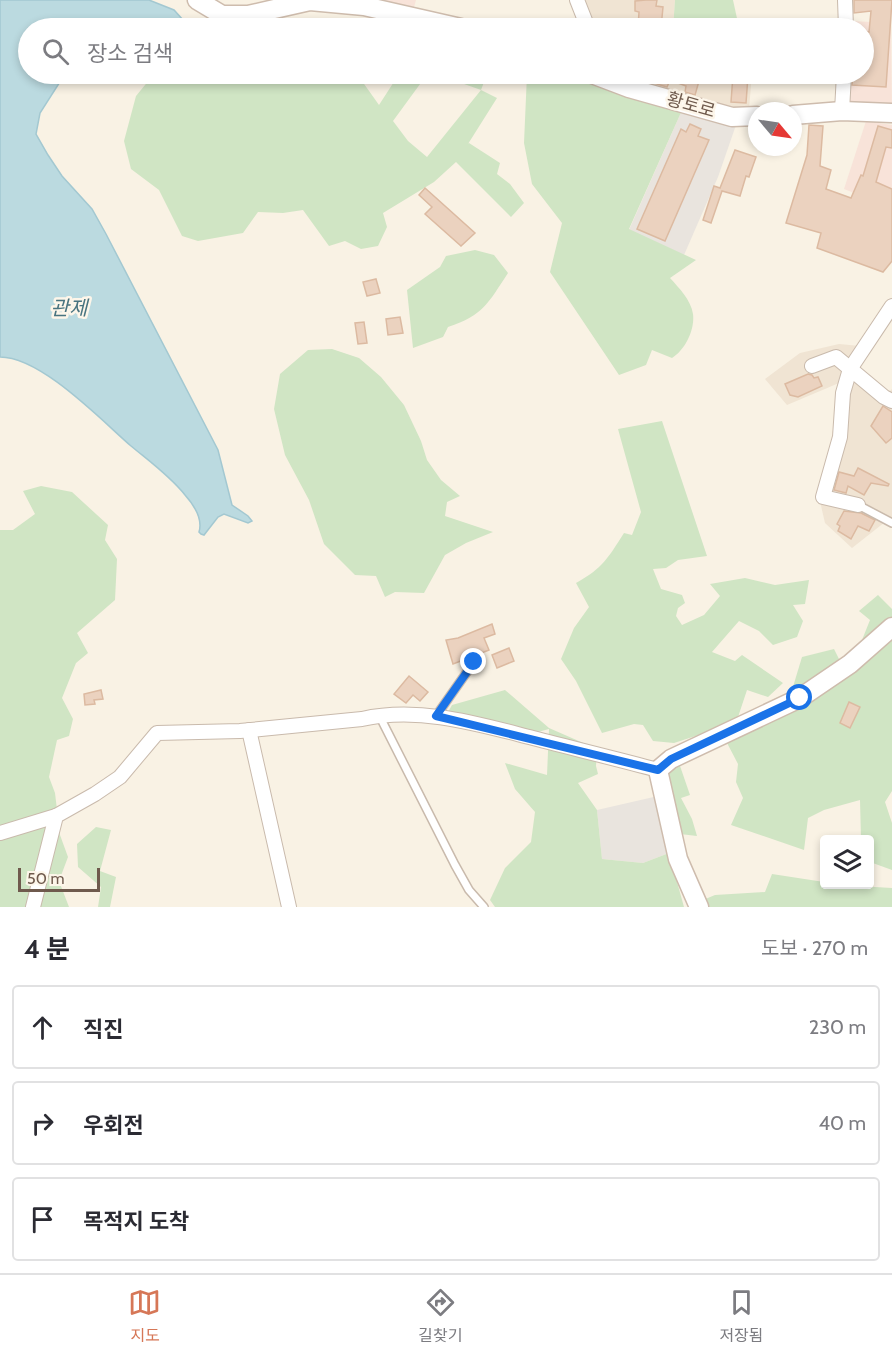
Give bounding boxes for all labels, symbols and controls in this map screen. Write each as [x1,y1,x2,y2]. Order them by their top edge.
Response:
search box [18,18,874,84]
icon: search [39,35,72,68]
text: 장소 검색 [87,40,173,67]
street label: 황토로 [664,88,718,122]
north arrow [748,102,802,156]
water label: 관제 [51,296,90,320]
route end [460,648,486,674]
route start [786,684,812,710]
map controls [820,835,874,889]
button: layers [820,835,874,889]
scale bar [18,865,100,892]
text: 50 m [27,869,64,888]
text: 4 분 [24,933,70,965]
text: 도보 · 270 m [761,936,868,960]
icon: ahead [26,1011,59,1044]
text: 230 m [809,1015,866,1039]
text: 직진 [83,1016,123,1043]
icon: right [26,1107,59,1140]
text: 40 m [818,1111,866,1135]
text: 우회전 [83,1112,144,1139]
icon: arrive [26,1203,59,1236]
text: 목적지 도착 [83,1208,189,1235]
tab: 지도 [128,1286,161,1346]
tab: 길찾기 [418,1286,462,1346]
tab: 저장됨 [719,1286,764,1346]

